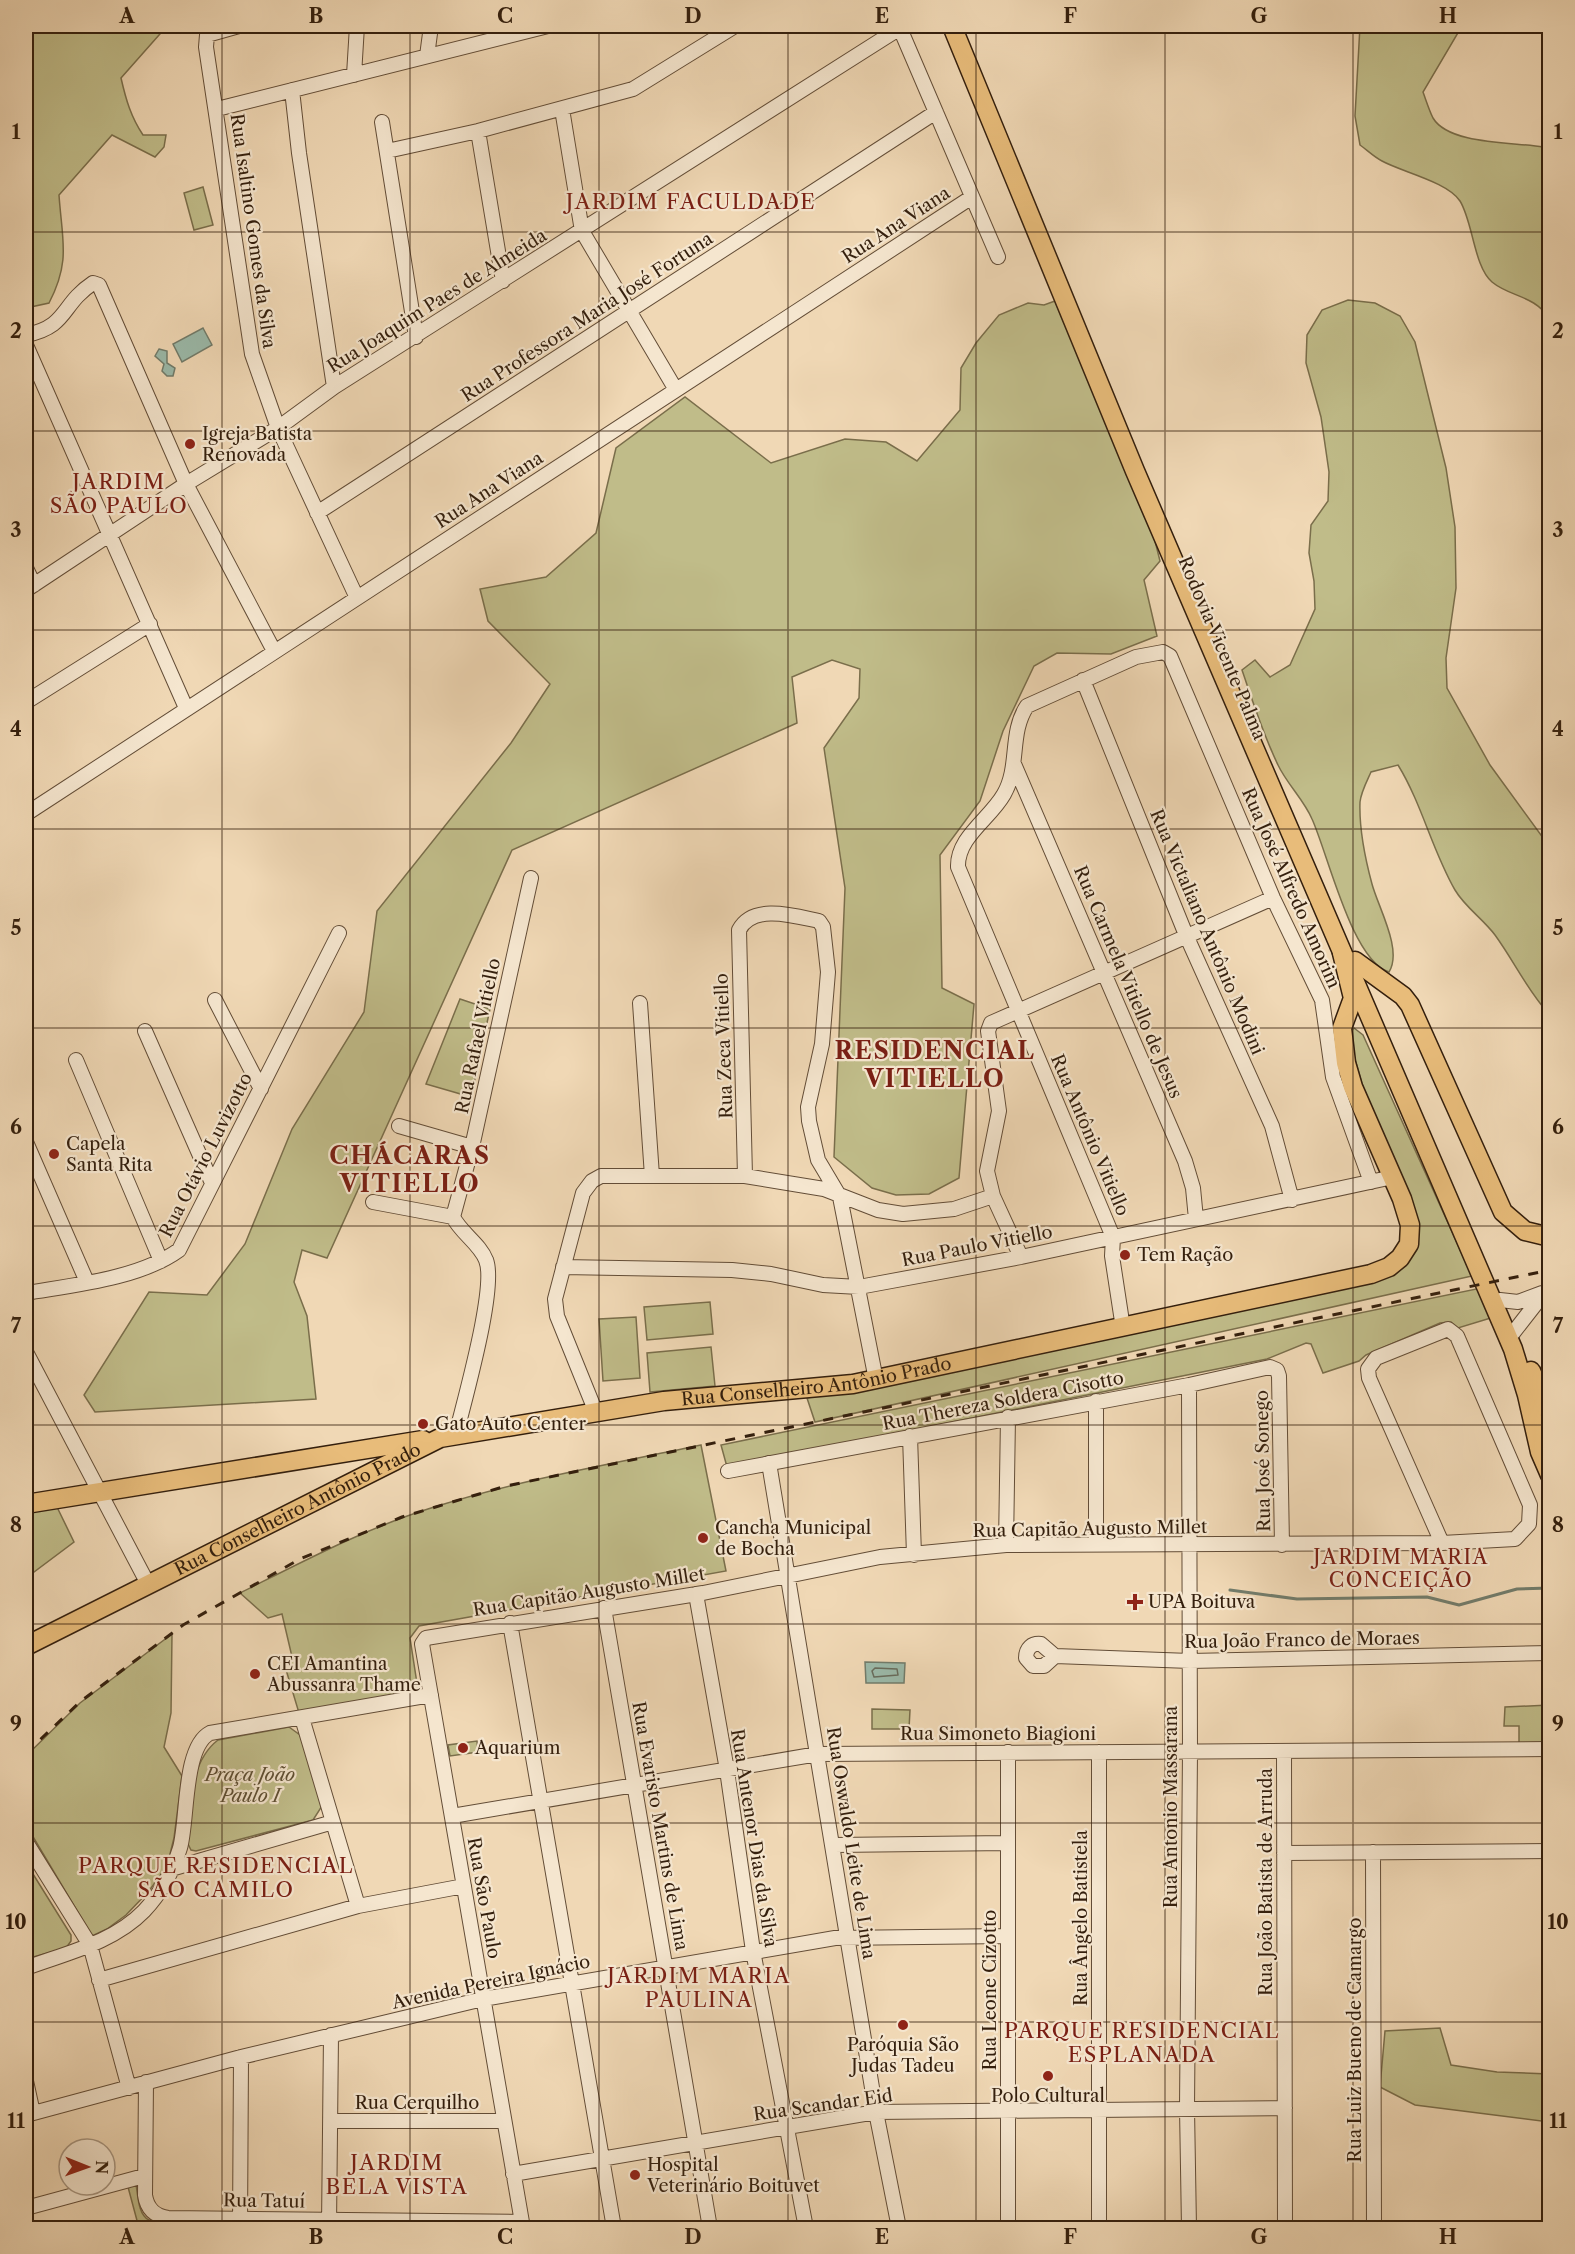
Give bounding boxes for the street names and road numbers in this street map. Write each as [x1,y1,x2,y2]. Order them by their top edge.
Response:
street label: Rua Isaltino Gomes da Silva [226,112,280,350]
street label: Rua Ana Viana [838,182,955,268]
street label: Rua Joaquim Paes de Almeida [323,224,551,378]
street label: Rua Professora Maria José Fortuna [457,227,717,407]
street label: Rua Ana Viana [431,447,548,533]
street label: Rodovia Vicente Palma [1173,553,1271,744]
street label: Rua José Alfredo Amorim [1237,784,1345,992]
street label: Rua Victaliano Antônio Modini [1145,806,1269,1059]
street label: Rua Carmela Vitiello de Jesus [1069,862,1187,1102]
street label: Rua Rafael Vitiello [451,956,505,1116]
street label: Rua Zeca Vitiello [710,973,738,1119]
street label: Rua Antônio Vitiello [1046,1051,1134,1219]
street label: Rua Otávio Luvizotto [155,1069,257,1241]
street label: Rua Paulo Vitiello [900,1221,1054,1271]
street label: Rua Conselheiro Antônio Prado [680,1352,953,1410]
street label: Rua Thereza Soldera Cisotto [881,1367,1125,1435]
street label: Rua José Sonego [1251,1390,1275,1532]
street label: Rua Conselheiro Antônio Prado [171,1438,424,1581]
street label: Rua Capitão Augusto Millet [972,1516,1208,1542]
street label: Rua Capitão Augusto Millet [471,1563,707,1621]
street label: Rua João Franco de Moraes [1184,1627,1420,1653]
street label: Rua Evaristo Martins de Lima [627,1700,693,1953]
street label: Rua Antonio Massarana [1160,1705,1182,1908]
street label: Rua Simoneto Biagioni [900,1723,1097,1745]
street label: Rua Oswaldo Leite de Lima [822,1725,880,1961]
street label: Rua Antenor Dias da Silva [726,1727,782,1949]
street label: Rua João Batista de Arruda [1255,1767,1277,1996]
street label: Rua Ângelo Batistela [1069,1830,1092,2006]
street label: Rua São Paulo [462,1836,506,1960]
street label: Rua Leone Cizotto [979,1910,1001,2070]
street label: Rua Luiz Bueno de Camargo [1344,1917,1366,2163]
street label: Avenida Pereira Ignácio [389,1950,592,2014]
street label: Rua Scandar Eid [752,2084,894,2126]
street label: Rua Cerquilho [355,2092,479,2114]
street label: Rua Tatuí [223,2189,306,2213]

